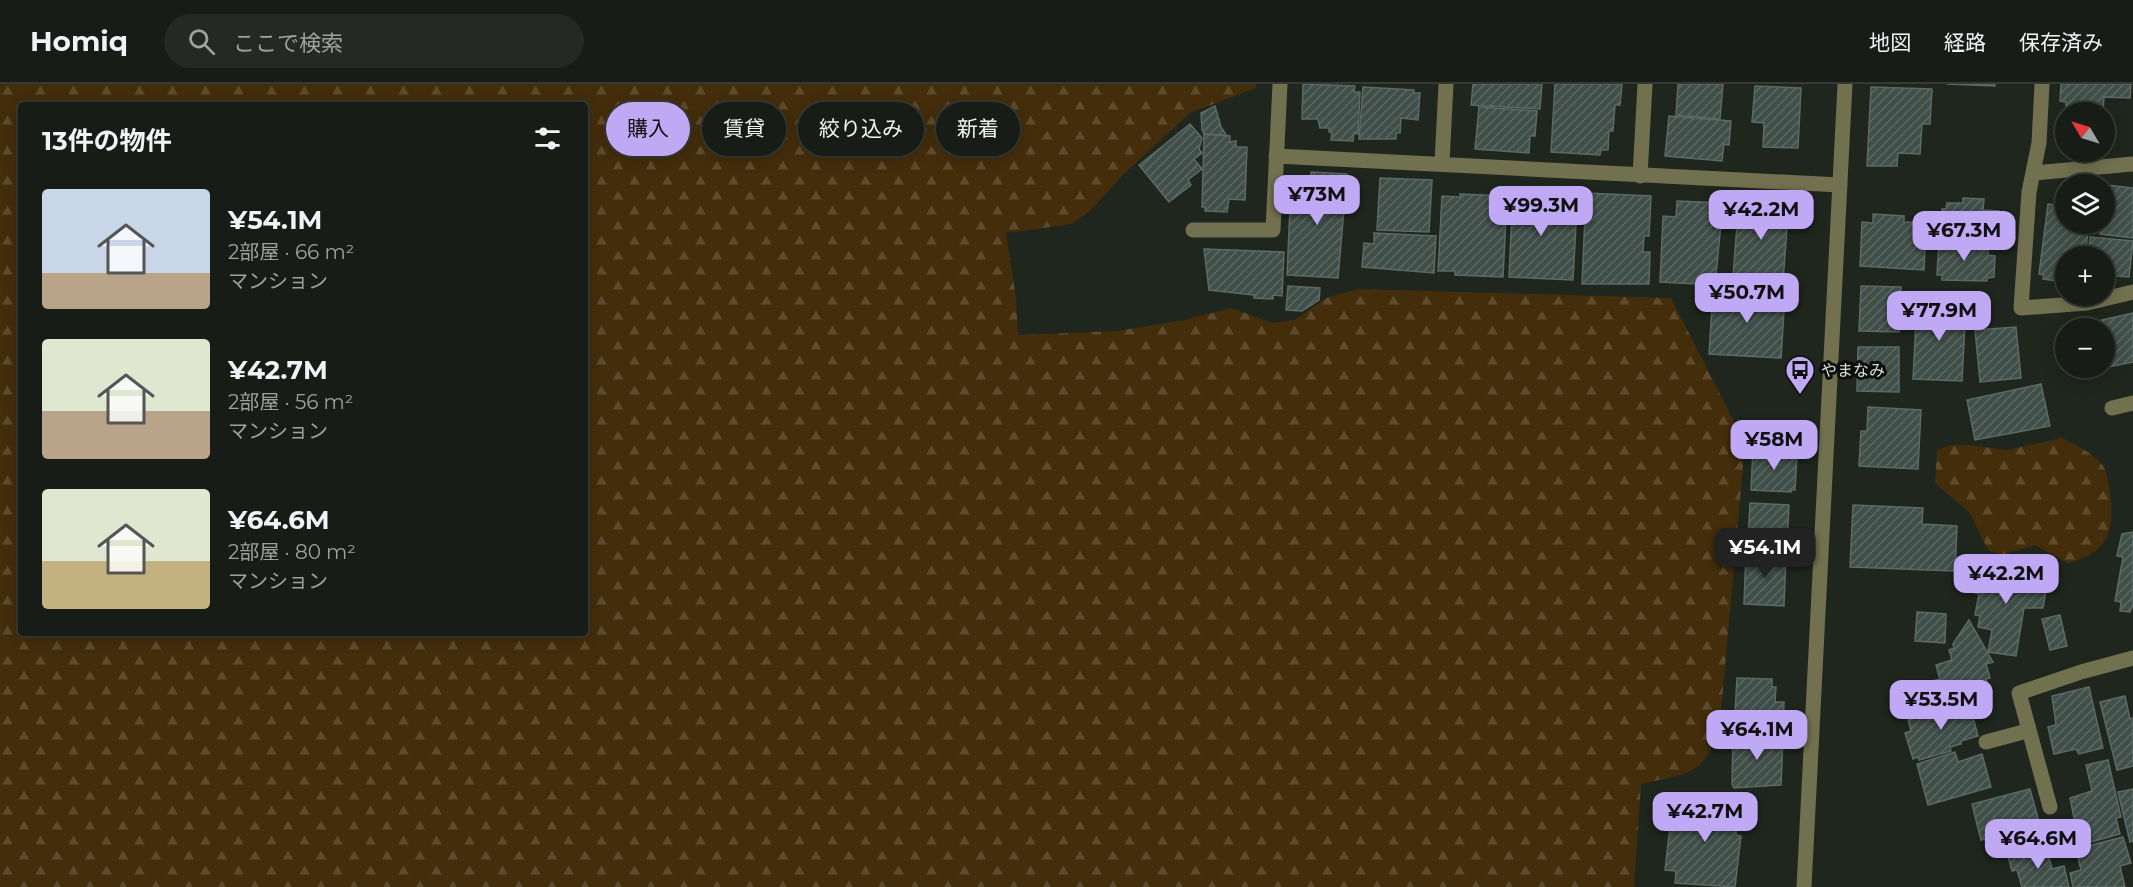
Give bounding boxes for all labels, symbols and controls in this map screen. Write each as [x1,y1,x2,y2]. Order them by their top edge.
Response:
search box [164,14,584,68]
text: Homiq [30,24,128,58]
icon: search [185,25,218,58]
text: ここで検索 [233,30,343,57]
text: 地図 [1869,30,1911,55]
text: 経路 [1944,30,1986,55]
text: 保存済み [2019,30,2103,55]
chip: 購入 [606,102,690,156]
chip: 賃貸 [702,102,786,156]
chip: 絞り込み [798,102,924,156]
chip: 新着 [936,102,1020,156]
north arrow [2055,102,2115,162]
map controls [2055,102,2115,378]
icon: filters [531,122,564,155]
text: 13件の物件 [42,125,172,157]
button: layers [2055,174,2115,234]
pin: ¥73M [1281,175,1353,226]
text: ¥73M [1288,182,1346,206]
pin: ¥99.3M [1492,186,1590,237]
pin: ¥42.2M [1712,190,1810,241]
text: ¥99.3M [1503,193,1579,217]
text: ¥42.2M [1723,197,1799,221]
text: ¥54.1M [228,204,322,236]
pin: ¥67.3M [1915,211,2013,262]
icon: home [90,213,162,285]
text: ¥67.3M [1927,218,2001,242]
text: 2部屋 · 66 m² [228,240,354,264]
button: + [2055,246,2115,306]
text: マンション [228,269,328,293]
pin: ¥50.7M [1698,273,1796,324]
text: ¥50.7M [1709,280,1785,304]
pin: ¥77.9M [1890,291,1988,342]
text: ¥77.9M [1901,298,1977,322]
button: − [2055,318,2115,378]
text: ¥42.7M [228,354,328,386]
bus stop icon: やまなみ [1784,354,1816,396]
place label: やまなみ [1821,361,1885,380]
icon: home [90,363,162,435]
text: 2部屋 · 56 m² [228,390,353,414]
text: マンション [228,419,328,443]
pin: ¥58M [1738,420,1810,471]
text: ¥58M [1745,427,1803,451]
text: ¥64.6M [228,504,330,536]
icon: home [90,513,162,585]
pin: ¥54.1M [1716,528,1814,579]
text: ¥54.1M [1729,535,1801,559]
text: 2部屋 · 80 m² [228,540,356,564]
pin: ¥42.2M [1957,554,2055,605]
text: ¥42.2M [1968,561,2044,585]
text: マンション [228,569,328,593]
pin: ¥53.5M [1892,680,1990,731]
text: ¥53.5M [1904,687,1978,711]
pin: ¥64.1M [1708,710,1806,761]
text: ¥64.1M [1720,717,1794,741]
pin: ¥42.7M [1656,792,1754,843]
text: ¥42.7M [1667,799,1743,823]
pin: ¥64.6M [1989,819,2087,870]
text: ¥64.6M [1999,826,2077,850]

